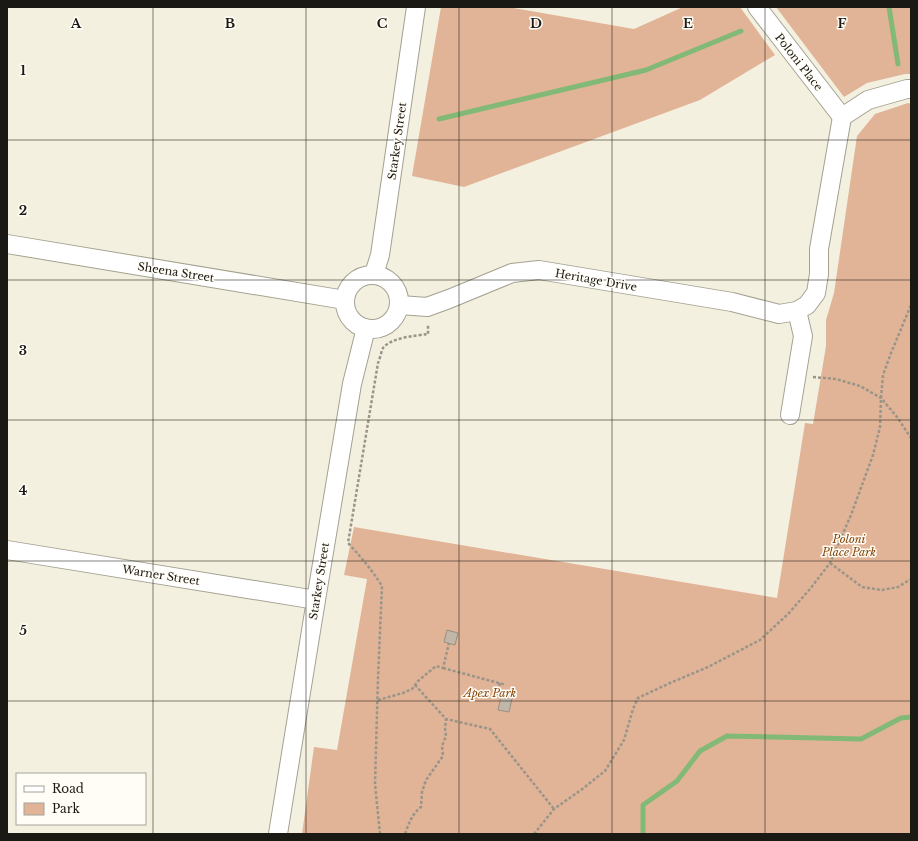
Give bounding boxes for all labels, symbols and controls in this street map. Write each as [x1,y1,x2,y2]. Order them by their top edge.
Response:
text: A [70,15,82,32]
text: B [225,15,235,32]
text: C [377,15,388,32]
text: D [530,15,542,32]
text: E [683,15,693,32]
text: F [838,15,847,32]
street label: Poloni Place [772,30,826,94]
text: 1 [20,62,26,79]
street label: Starkey Street [385,101,409,181]
text: 2 [19,202,27,219]
street label: Sheena Street [137,259,216,285]
street label: Heritage Drive [554,266,638,294]
text: 3 [19,342,27,359]
text: 4 [19,482,28,499]
park label: Poloni Place Park [821,532,876,559]
street label: Starkey Street [306,541,332,621]
street label: Warner Street [120,562,202,588]
text: 5 [19,622,27,639]
park label: Apex Park [462,686,517,700]
legend [16,773,146,825]
text: Road [52,781,84,796]
text: Park [52,801,80,816]

